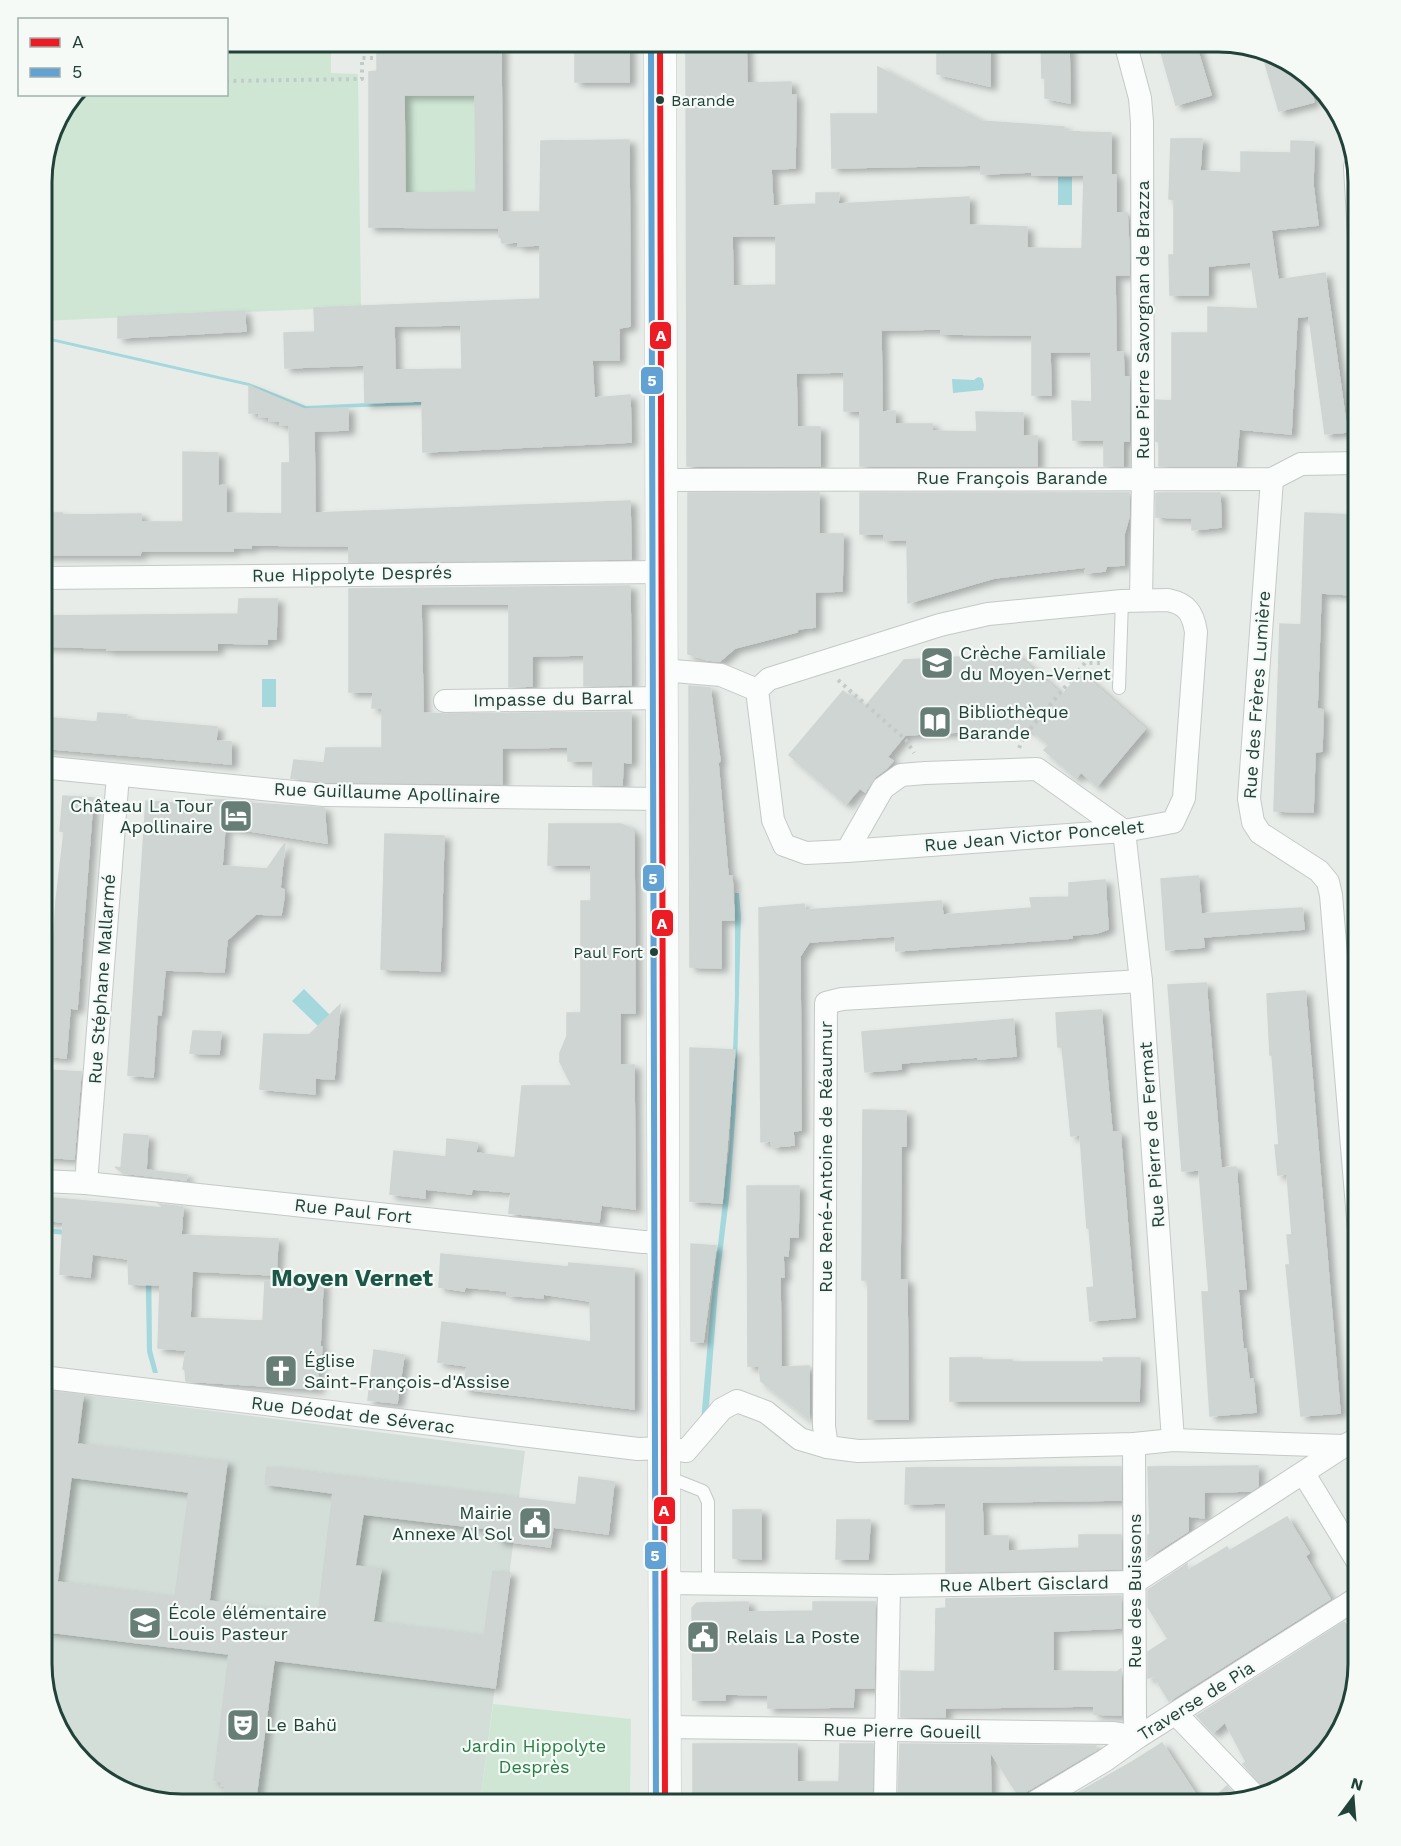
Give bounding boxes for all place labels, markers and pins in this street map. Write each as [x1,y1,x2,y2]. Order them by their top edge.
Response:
place label: Barande [671,91,735,110]
marker: Barande [654,94,666,106]
place label: Crèche Familiale du Moyen-Vernet [960,642,1111,684]
school or university icon: Crèche Familiale du Moyen-Vernet [919,645,955,681]
place label: Bibliothèque Barande [958,701,1069,743]
library icon: Bibliothèque Barande [917,704,953,740]
place label: Château La Tour Apollinaire [70,795,213,837]
hotel icon: Château La Tour Apollinaire [218,798,254,834]
place label: Paul Fort [573,943,643,962]
marker: Paul Fort [648,946,660,958]
place label: Église Saint-François-d'Assise [304,1350,510,1392]
church icon: Église Saint-François-d'Assise [263,1353,299,1389]
place label: Mairie Annexe Al Sol [392,1502,512,1544]
public building icon: Mairie Annexe Al Sol [517,1505,553,1541]
place label: École élémentaire Louis Pasteur [168,1602,327,1644]
school or university icon: École élémentaire Louis Pasteur [127,1605,163,1641]
public building icon: Relais La Poste [685,1619,721,1655]
place label: Relais La Poste [726,1626,860,1647]
theatre icon: Le Bahü [225,1707,261,1743]
place label: Le Bahü [266,1714,337,1735]

